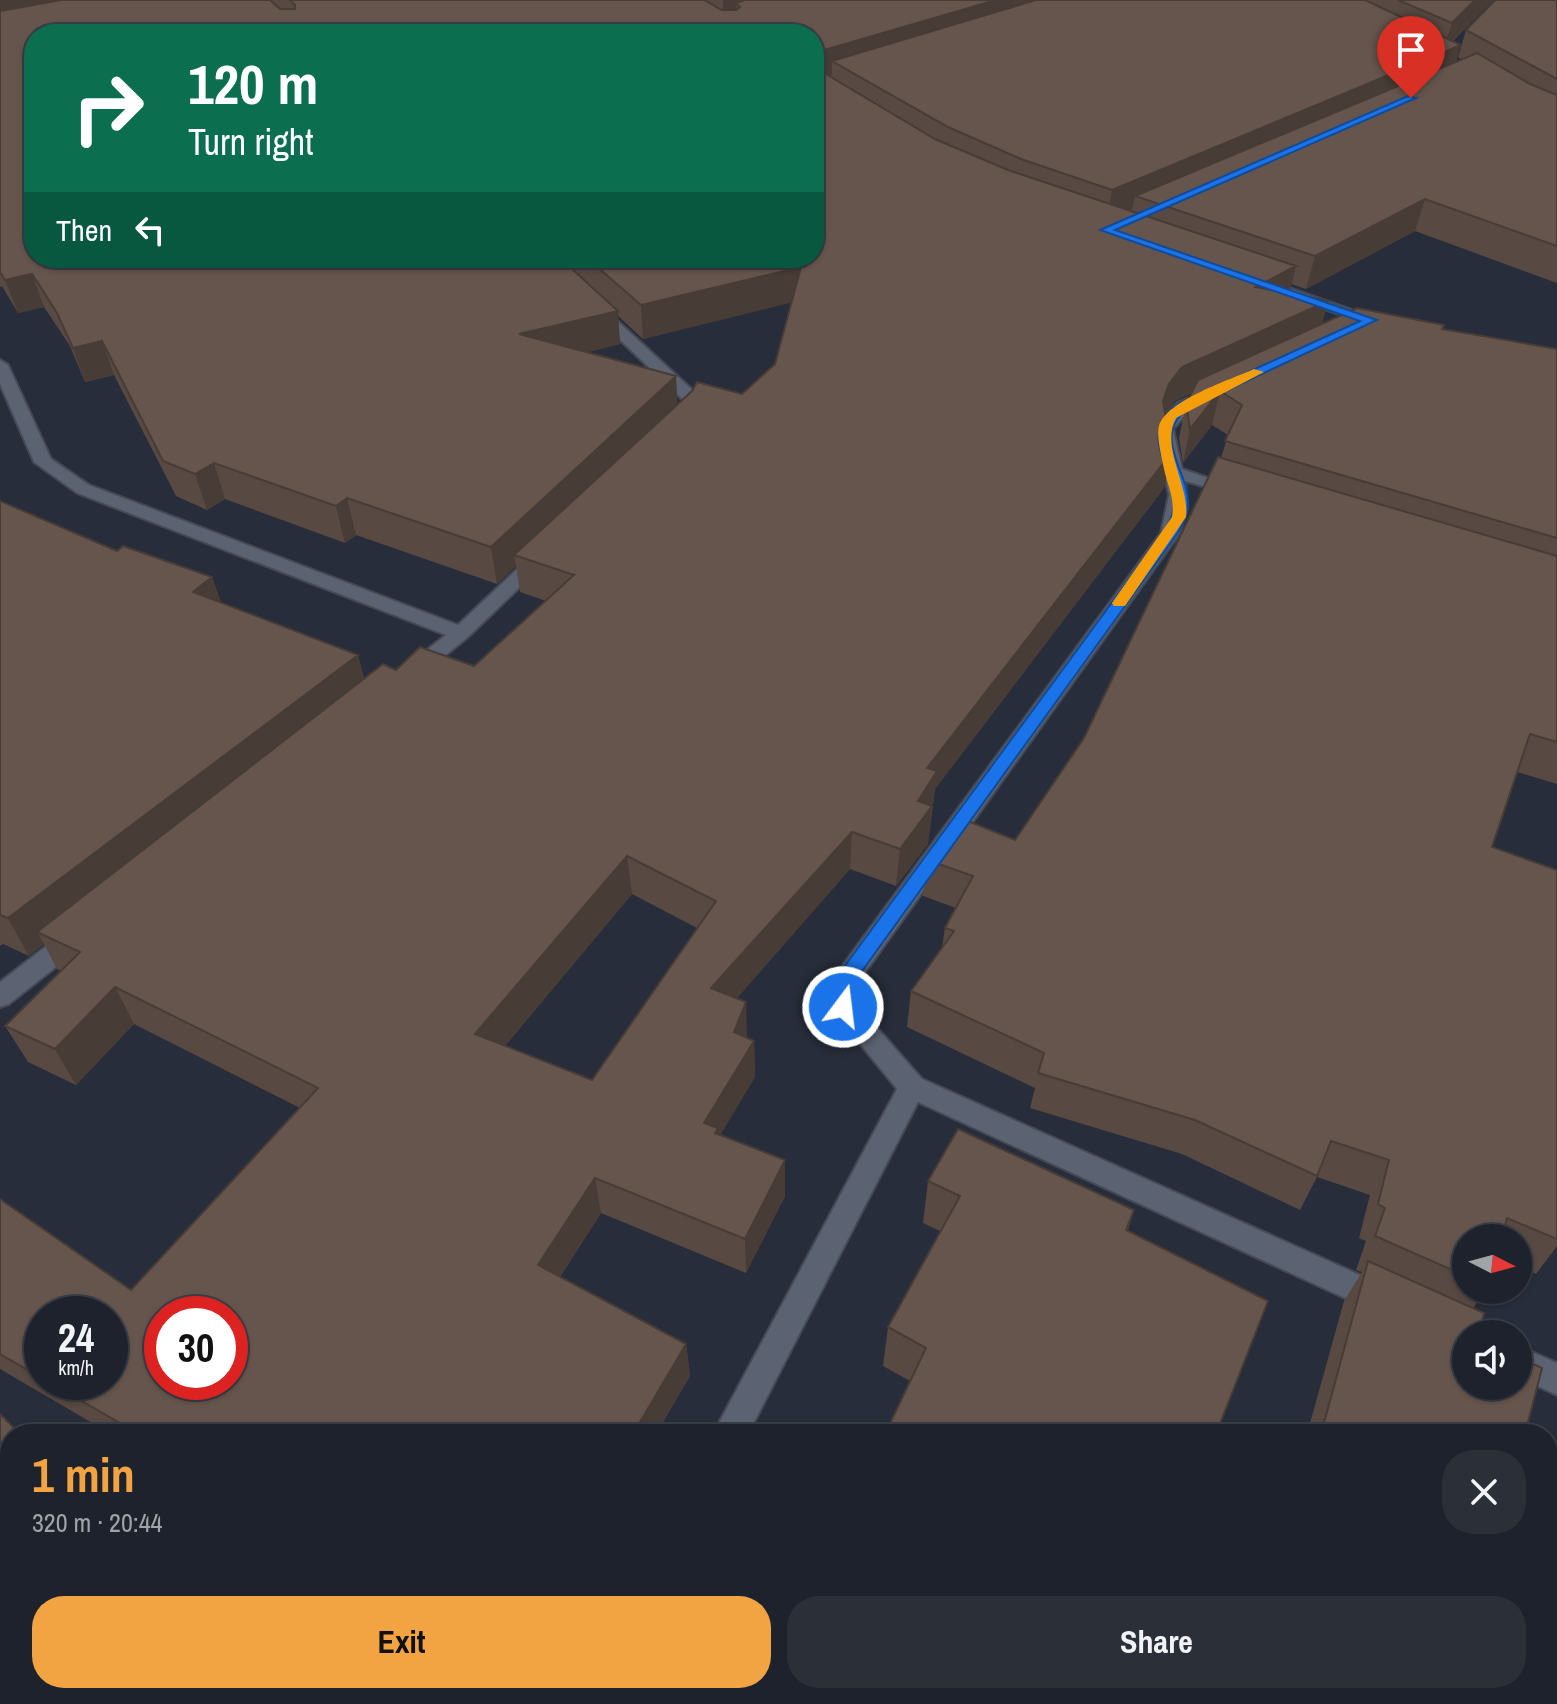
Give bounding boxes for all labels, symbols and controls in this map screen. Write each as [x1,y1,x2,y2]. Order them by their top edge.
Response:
pin [1377,16,1445,98]
icon: arrive [1389,28,1433,72]
text: 120 m [188,46,318,121]
icon: right [56,56,160,160]
text: Turn right [188,118,313,166]
icon: left [128,208,172,252]
text: Then [56,210,112,250]
position arrow [801,965,885,1049]
north arrow [1452,1224,1532,1304]
map controls [1452,1224,1532,1400]
speed limit sign: 30 [144,1296,248,1400]
text: 24 [58,1311,94,1364]
button: sound [1452,1320,1532,1400]
text: km/h [58,1354,94,1381]
text: 1 min [32,1442,135,1507]
button: close [1442,1450,1526,1534]
text: 320 m · 20:44 [32,1505,162,1540]
button: Exit [32,1596,771,1688]
button: Share [787,1596,1526,1688]

